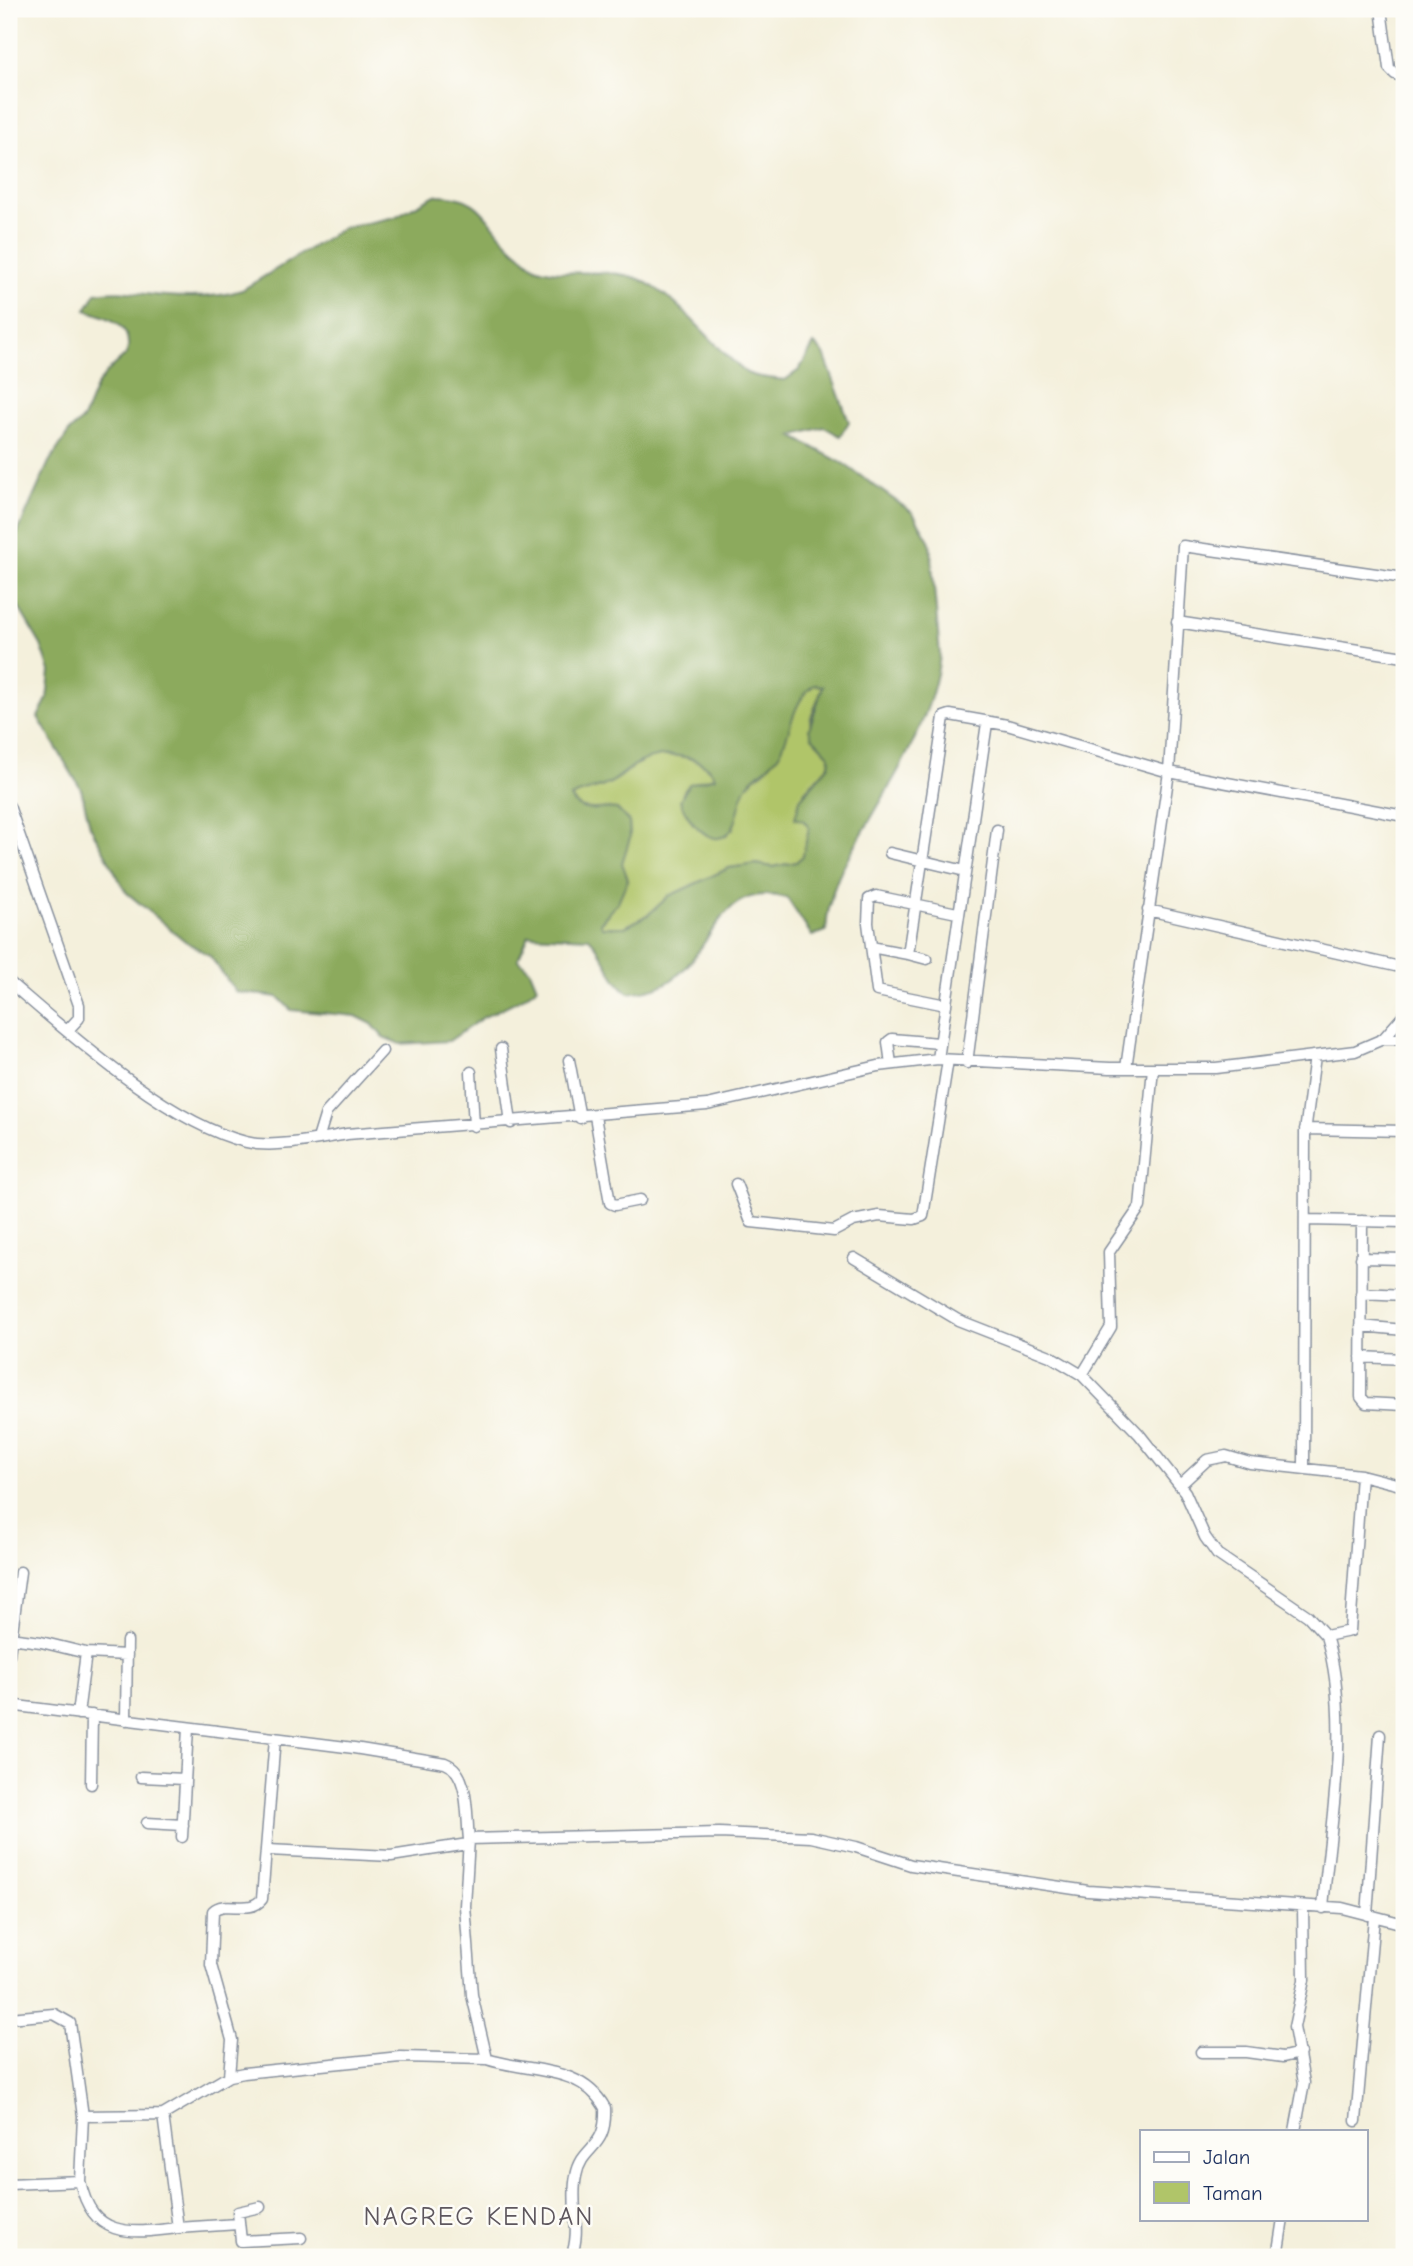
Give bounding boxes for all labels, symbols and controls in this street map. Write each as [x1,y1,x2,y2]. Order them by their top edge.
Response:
legend [1140,2130,1368,2220]
text: Jalan [1203,2145,1250,2169]
text: Taman [1203,2181,1263,2205]
district label: NAGREG KENDAN [364,2202,594,2232]

